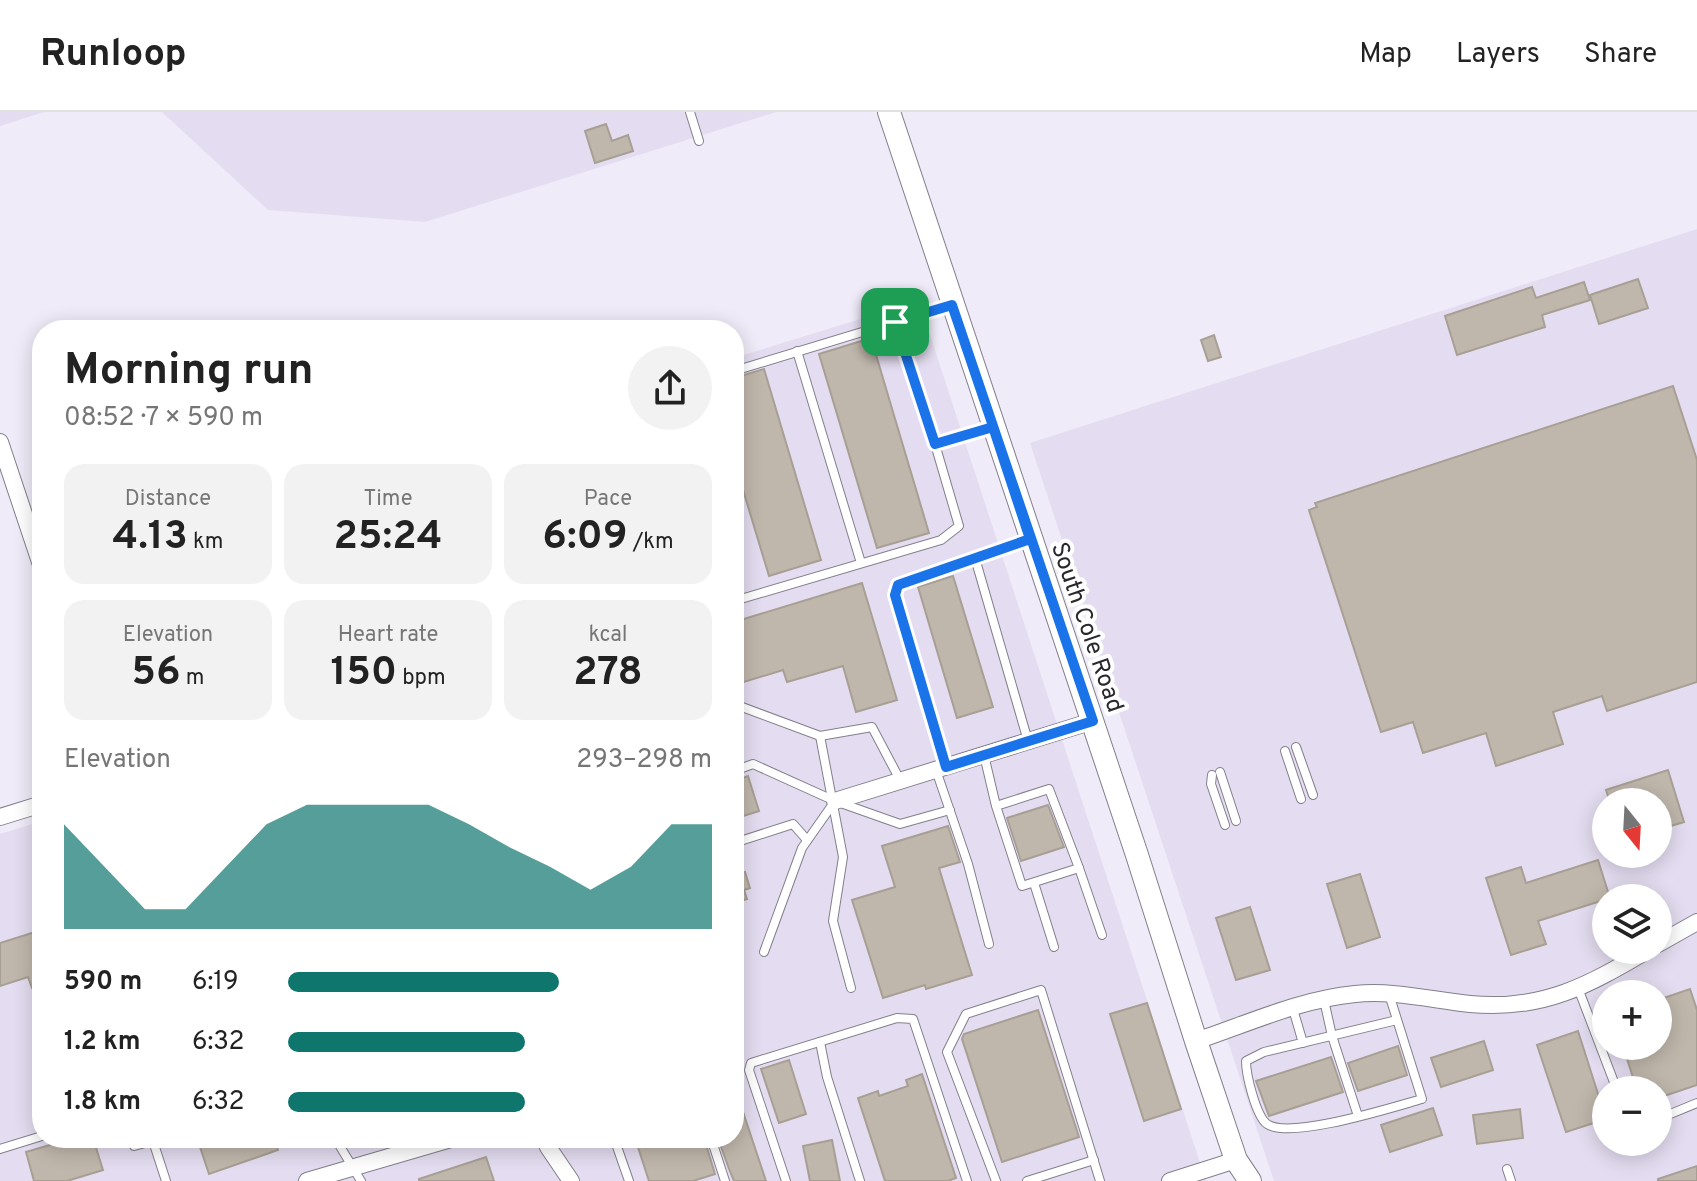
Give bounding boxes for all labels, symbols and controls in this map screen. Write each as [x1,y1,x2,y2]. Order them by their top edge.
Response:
text: Runloop [40,31,187,80]
text: Map [1359,37,1412,73]
text: Layers [1456,37,1540,73]
text: Share [1584,37,1657,73]
pin [861,288,929,356]
icon: arrive [873,300,917,344]
text: Morning run [64,344,314,400]
button: share [628,346,712,430]
text: 08:52 · 7 × 590 m [64,402,263,435]
text: Distance [125,486,211,513]
text: Time [363,486,413,513]
text: Pace [584,486,632,513]
text: 4.13 [113,513,188,563]
text: 25:24 [334,513,442,563]
text: 6:09 [542,513,627,563]
text: km [188,529,223,556]
text: /km [627,529,674,556]
street label: South Cole Road [1043,539,1129,717]
text: Elevation [123,622,213,649]
text: Heart rate [338,622,438,649]
text: kcal [588,622,628,649]
text: 56 [132,649,181,699]
text: 150 [330,649,397,699]
text: 278 [573,649,643,699]
text: m [181,665,204,692]
text: bpm [397,665,446,692]
text: Elevation [64,744,171,777]
text: 293–298 m [576,744,712,777]
north arrow [1592,788,1672,868]
map controls [1592,788,1672,1156]
button: layers [1592,884,1672,964]
text: 590 m [64,966,142,999]
text: 6:19 [192,966,239,999]
button: + [1592,980,1672,1060]
text: 1.2 km [64,1026,141,1059]
text: 6:32 [192,1026,244,1059]
button: − [1592,1076,1672,1156]
text: 1.8 km [64,1086,141,1119]
text: 6:32 [192,1086,244,1119]

